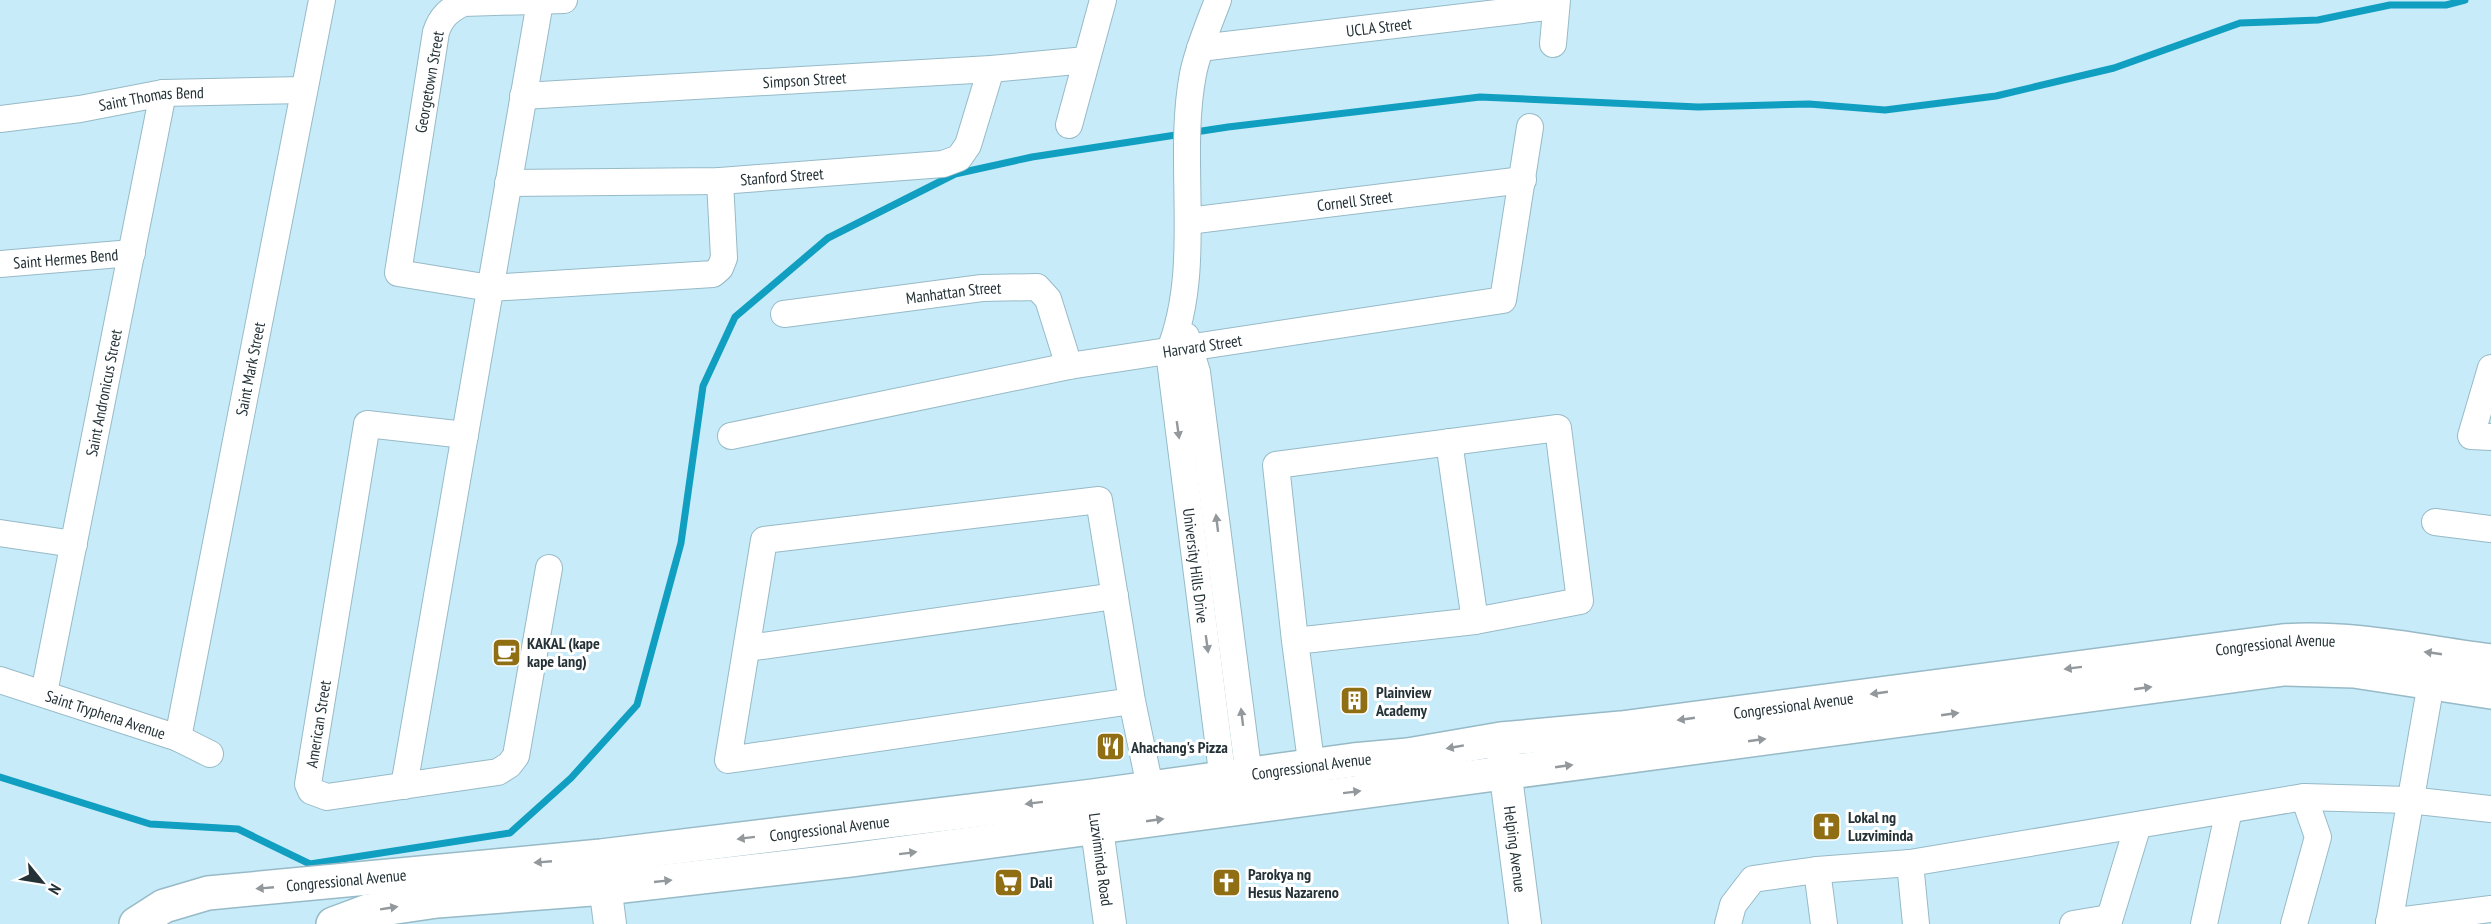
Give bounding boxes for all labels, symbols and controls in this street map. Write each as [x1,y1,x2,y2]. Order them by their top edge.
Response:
street label: UCLA Street [1345,13,1413,41]
street label: Georgetown Street [410,29,448,135]
street label: Simpson Street [762,67,847,92]
street label: Saint Thomas Bend [97,82,204,115]
street label: Stanford Street [739,163,825,189]
street label: Cornell Street [1316,186,1394,215]
street label: Saint Hermes Bend [13,244,119,273]
street label: Manhattan Street [905,278,1002,308]
street label: Saint Mark Street [231,320,269,417]
street label: Saint Andronicus Street [81,327,126,458]
street label: Harvard Street [1161,330,1244,362]
one-way arrow [1174,420,1183,439]
street label: University Hills Drive [1179,507,1213,624]
one-way arrow [1212,514,1222,533]
street label: Congressional Avenue [2214,630,2336,660]
place label: KAKAL (kape kape lang) [527,633,600,671]
one-way arrow [1202,634,1212,653]
cafe icon: KAKAL (kape kape lang) [490,636,522,668]
one-way arrow [2423,648,2442,657]
one-way arrow [2063,663,2082,672]
street label: American Street [301,678,335,769]
place label: Plainview Academy [1375,682,1432,720]
one-way arrow [2134,683,2153,693]
building icon: Plainview Academy [1339,685,1371,717]
street label: Saint Tryphena Avenue [43,686,168,743]
street label: Congressional Avenue [1732,688,1855,723]
one-way arrow [1870,689,1889,698]
one-way arrow [1238,707,1247,726]
one-way arrow [1941,709,1960,719]
one-way arrow [1677,715,1696,724]
restaurant icon: Ahachang's Pizza [1094,731,1126,763]
one-way arrow [1747,735,1766,745]
place label: Ahachang's Pizza [1130,737,1228,757]
one-way arrow [1445,743,1464,752]
street label: Congressional Avenue [1250,748,1372,784]
one-way arrow [1554,761,1573,770]
one-way arrow [1342,787,1361,797]
one-way arrow [1025,798,1044,808]
street label: Helping Avenue [1500,805,1531,893]
place label: Lokal ng Luzviminda [1848,807,1914,845]
church icon: Lokal ng Luzviminda [1811,810,1843,842]
street label: Congressional Avenue [768,811,890,845]
street label: Luzviminda Road [1085,812,1117,907]
one-way arrow [1146,816,1165,825]
one-way arrow [736,833,755,843]
one-way arrow [899,848,918,858]
north arrow [12,852,72,912]
one-way arrow [533,857,552,867]
street label: Congressional Avenue [285,864,407,896]
place label: Parokya ng Hesus Nazareno [1248,864,1339,902]
supermarket icon: Dali [993,866,1025,898]
church icon: Parokya ng Hesus Nazareno [1211,867,1243,899]
place label: Dali [1030,872,1053,892]
one-way arrow [653,876,672,886]
text: N [44,881,66,898]
one-way arrow [255,883,274,893]
one-way arrow [379,904,398,913]

